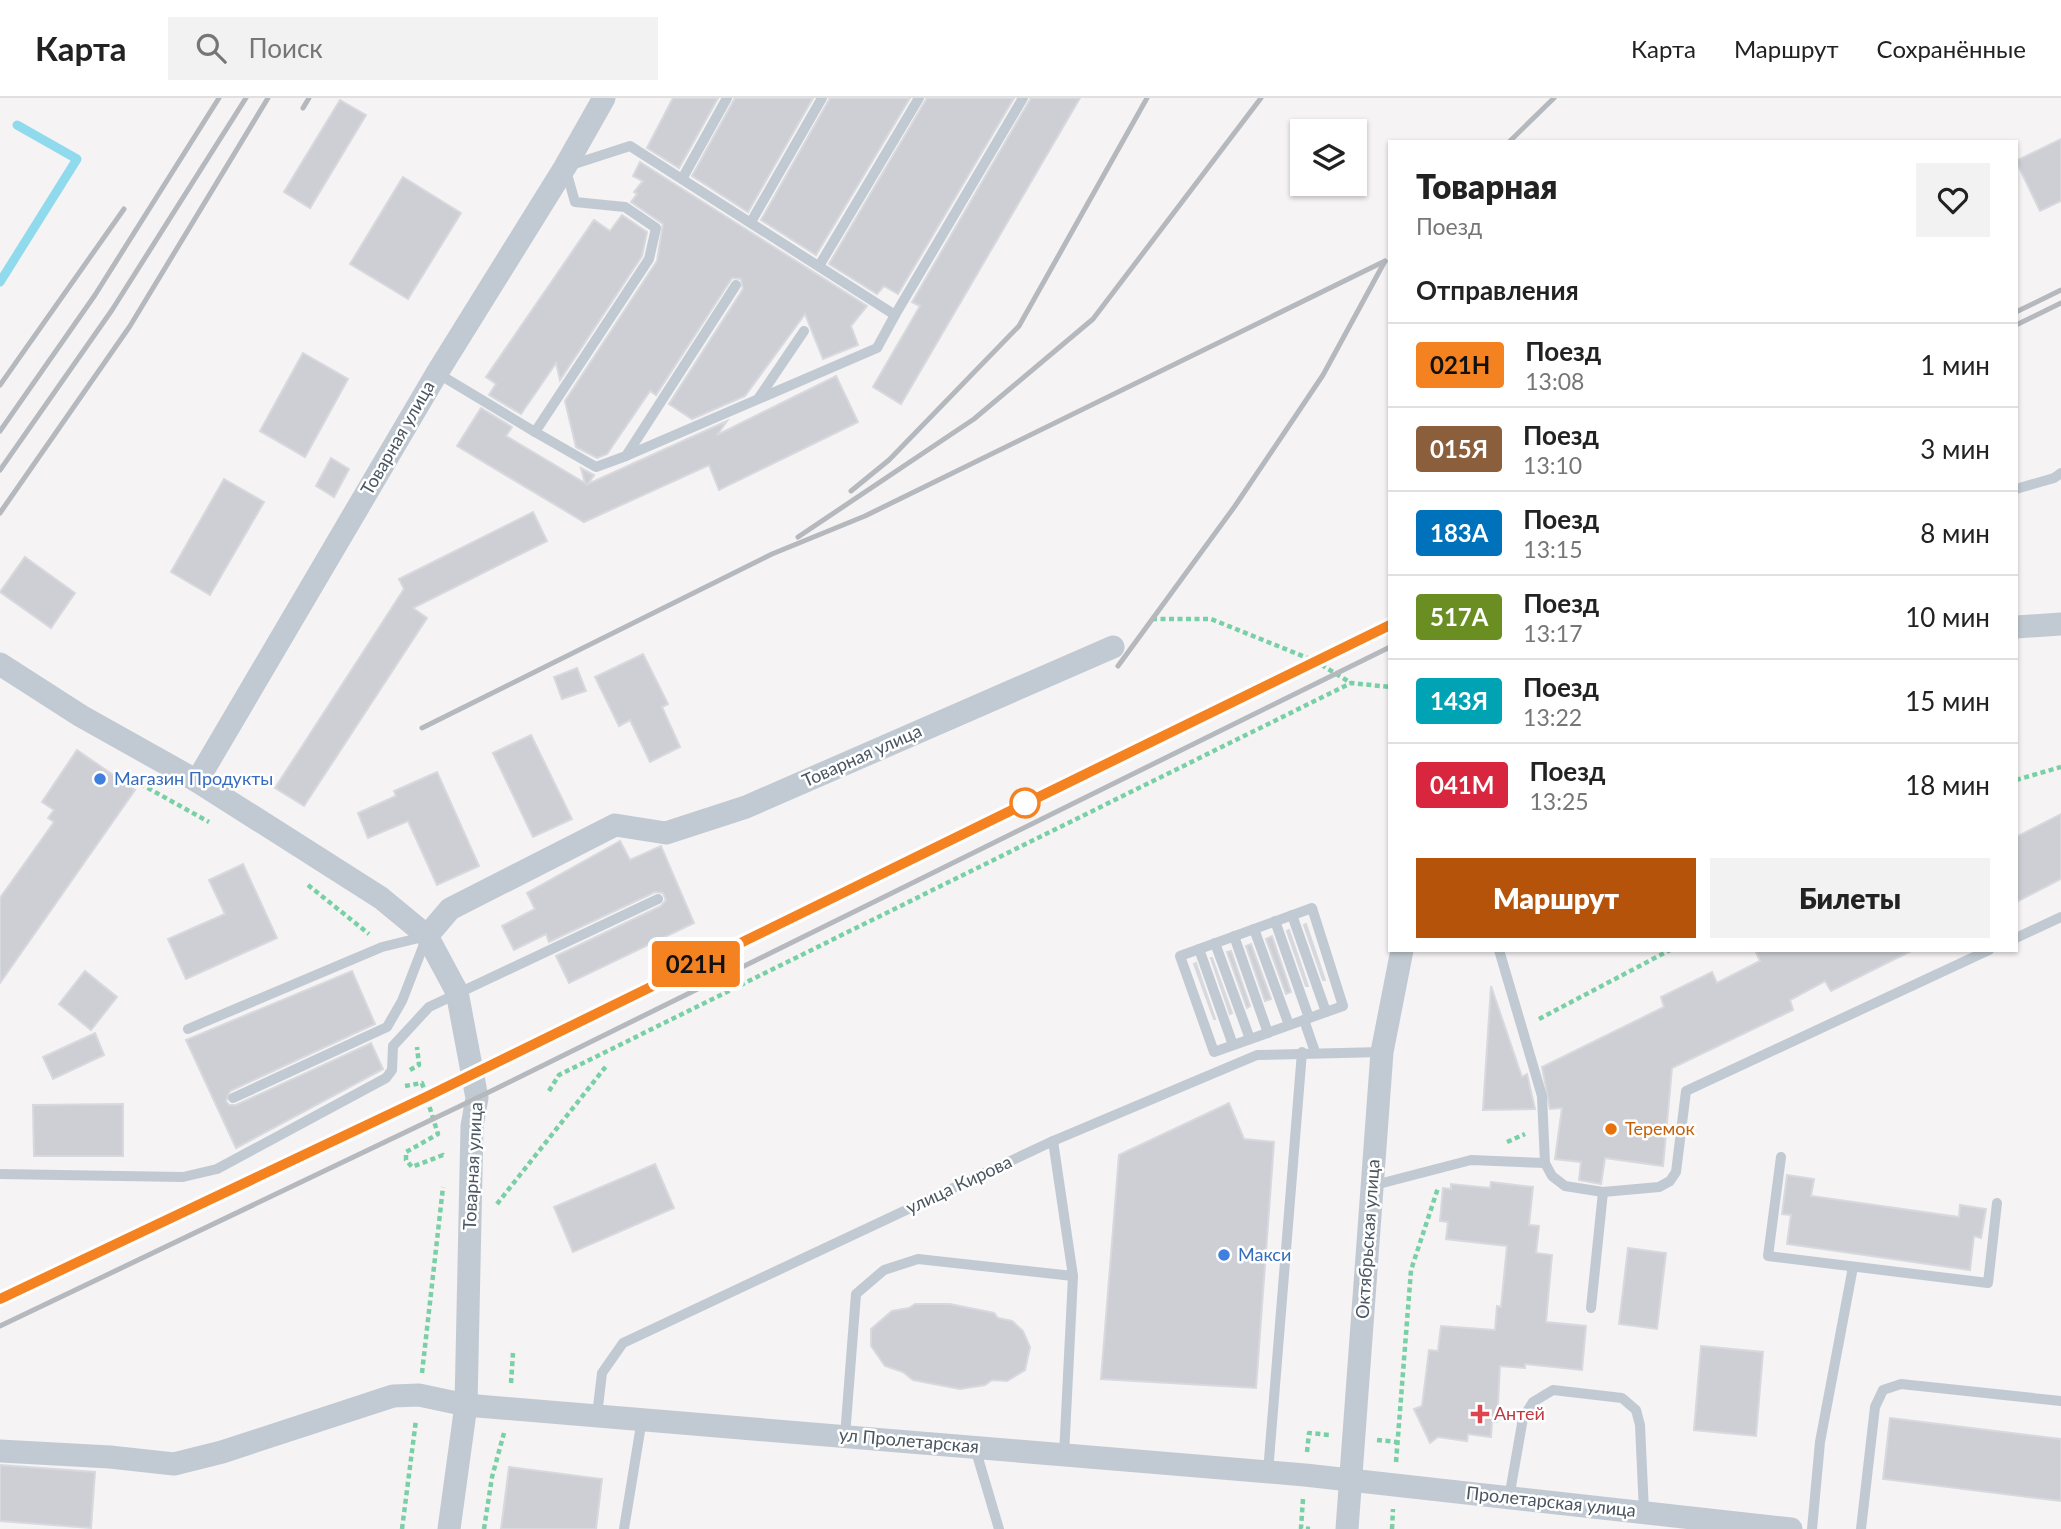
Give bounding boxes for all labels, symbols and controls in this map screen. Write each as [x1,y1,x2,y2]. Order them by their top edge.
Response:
search box [168,17,658,80]
text: Карта [35,28,126,68]
icon: search [192,29,230,67]
text: Поиск [248,32,323,64]
text: Карта [1631,34,1696,63]
text: Маршрут [1734,34,1839,63]
text: Сохранённые [1877,34,2026,63]
map controls [1290,119,1367,196]
button: layers [1290,119,1367,196]
button: heart [1916,163,1990,237]
text: Товарная [1416,166,1557,206]
text: Поезд [1416,212,1482,240]
text: Отправления [1416,274,1579,306]
text: Поезд [1525,335,1601,367]
text: 1 мин [1920,349,1990,381]
text: 021Н [1430,350,1490,379]
text: 13:08 [1525,367,1584,395]
street label: Товарная улица [356,376,439,499]
text: Поезд [1523,419,1599,451]
text: 3 мин [1920,433,1990,465]
text: 015Я [1430,434,1488,463]
text: 13:10 [1523,451,1582,479]
text: Поезд [1523,503,1599,535]
text: 8 мин [1920,517,1990,549]
text: 183А [1430,518,1488,547]
text: 13:15 [1523,535,1582,563]
text: Поезд [1523,587,1599,619]
text: 10 мин [1905,601,1990,633]
text: 517А [1430,602,1488,631]
text: 13:17 [1523,619,1582,647]
text: Поезд [1523,671,1599,703]
text: 15 мин [1905,685,1990,717]
text: 143Я [1430,686,1488,715]
text: 13:22 [1523,703,1582,731]
street label: Товарная улица [798,719,925,791]
text: Поезд [1529,755,1605,787]
place label: Магазин Продукты [114,767,273,789]
text: 18 мин [1905,769,1990,801]
text: 041М [1430,770,1494,799]
marker: Магазин Продукты [92,771,108,787]
text: 13:25 [1529,787,1589,815]
unlabelled marker [1010,788,1040,818]
button: Маршрут [1416,858,1696,938]
button: Билеты [1710,858,1990,938]
line badge: 021Н [647,941,745,987]
text: 021Н [666,949,726,978]
street label: Товарная улица [458,1101,486,1231]
place label: Теремок [1625,1117,1695,1139]
marker: Теремок [1603,1121,1619,1137]
street label: улица Кирова [902,1150,1015,1218]
street label: Октябрьская улица [1350,1158,1384,1319]
place label: Макси [1238,1243,1291,1265]
marker: Макси [1216,1247,1232,1263]
place label: Антей [1494,1402,1545,1424]
marker: Антей [1472,1406,1488,1422]
street label: ул Пролетарская [838,1423,980,1457]
street label: Пролетарская улица [1465,1481,1637,1521]

